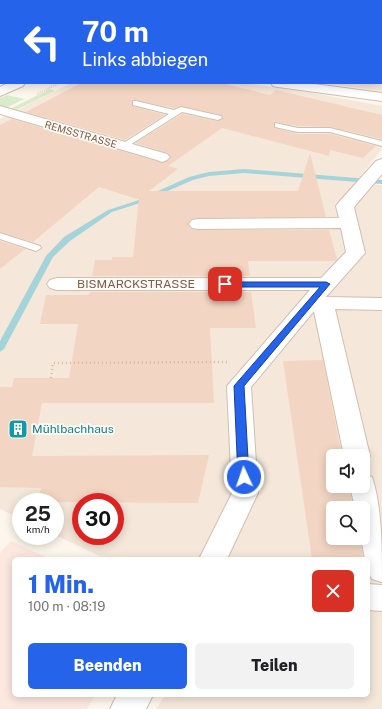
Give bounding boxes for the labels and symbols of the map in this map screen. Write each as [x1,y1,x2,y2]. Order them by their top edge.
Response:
street label: REMSSTRASSE [44,118,118,150]
pin [208,267,242,301]
street label: BISMARCKSTRASSE [77,277,195,291]
building icon: Mühlbachhaus [7,418,29,440]
place label: Mühlbachhaus [32,422,114,436]
position arrow [223,456,265,498]
speed limit sign: 30 [72,493,124,545]

